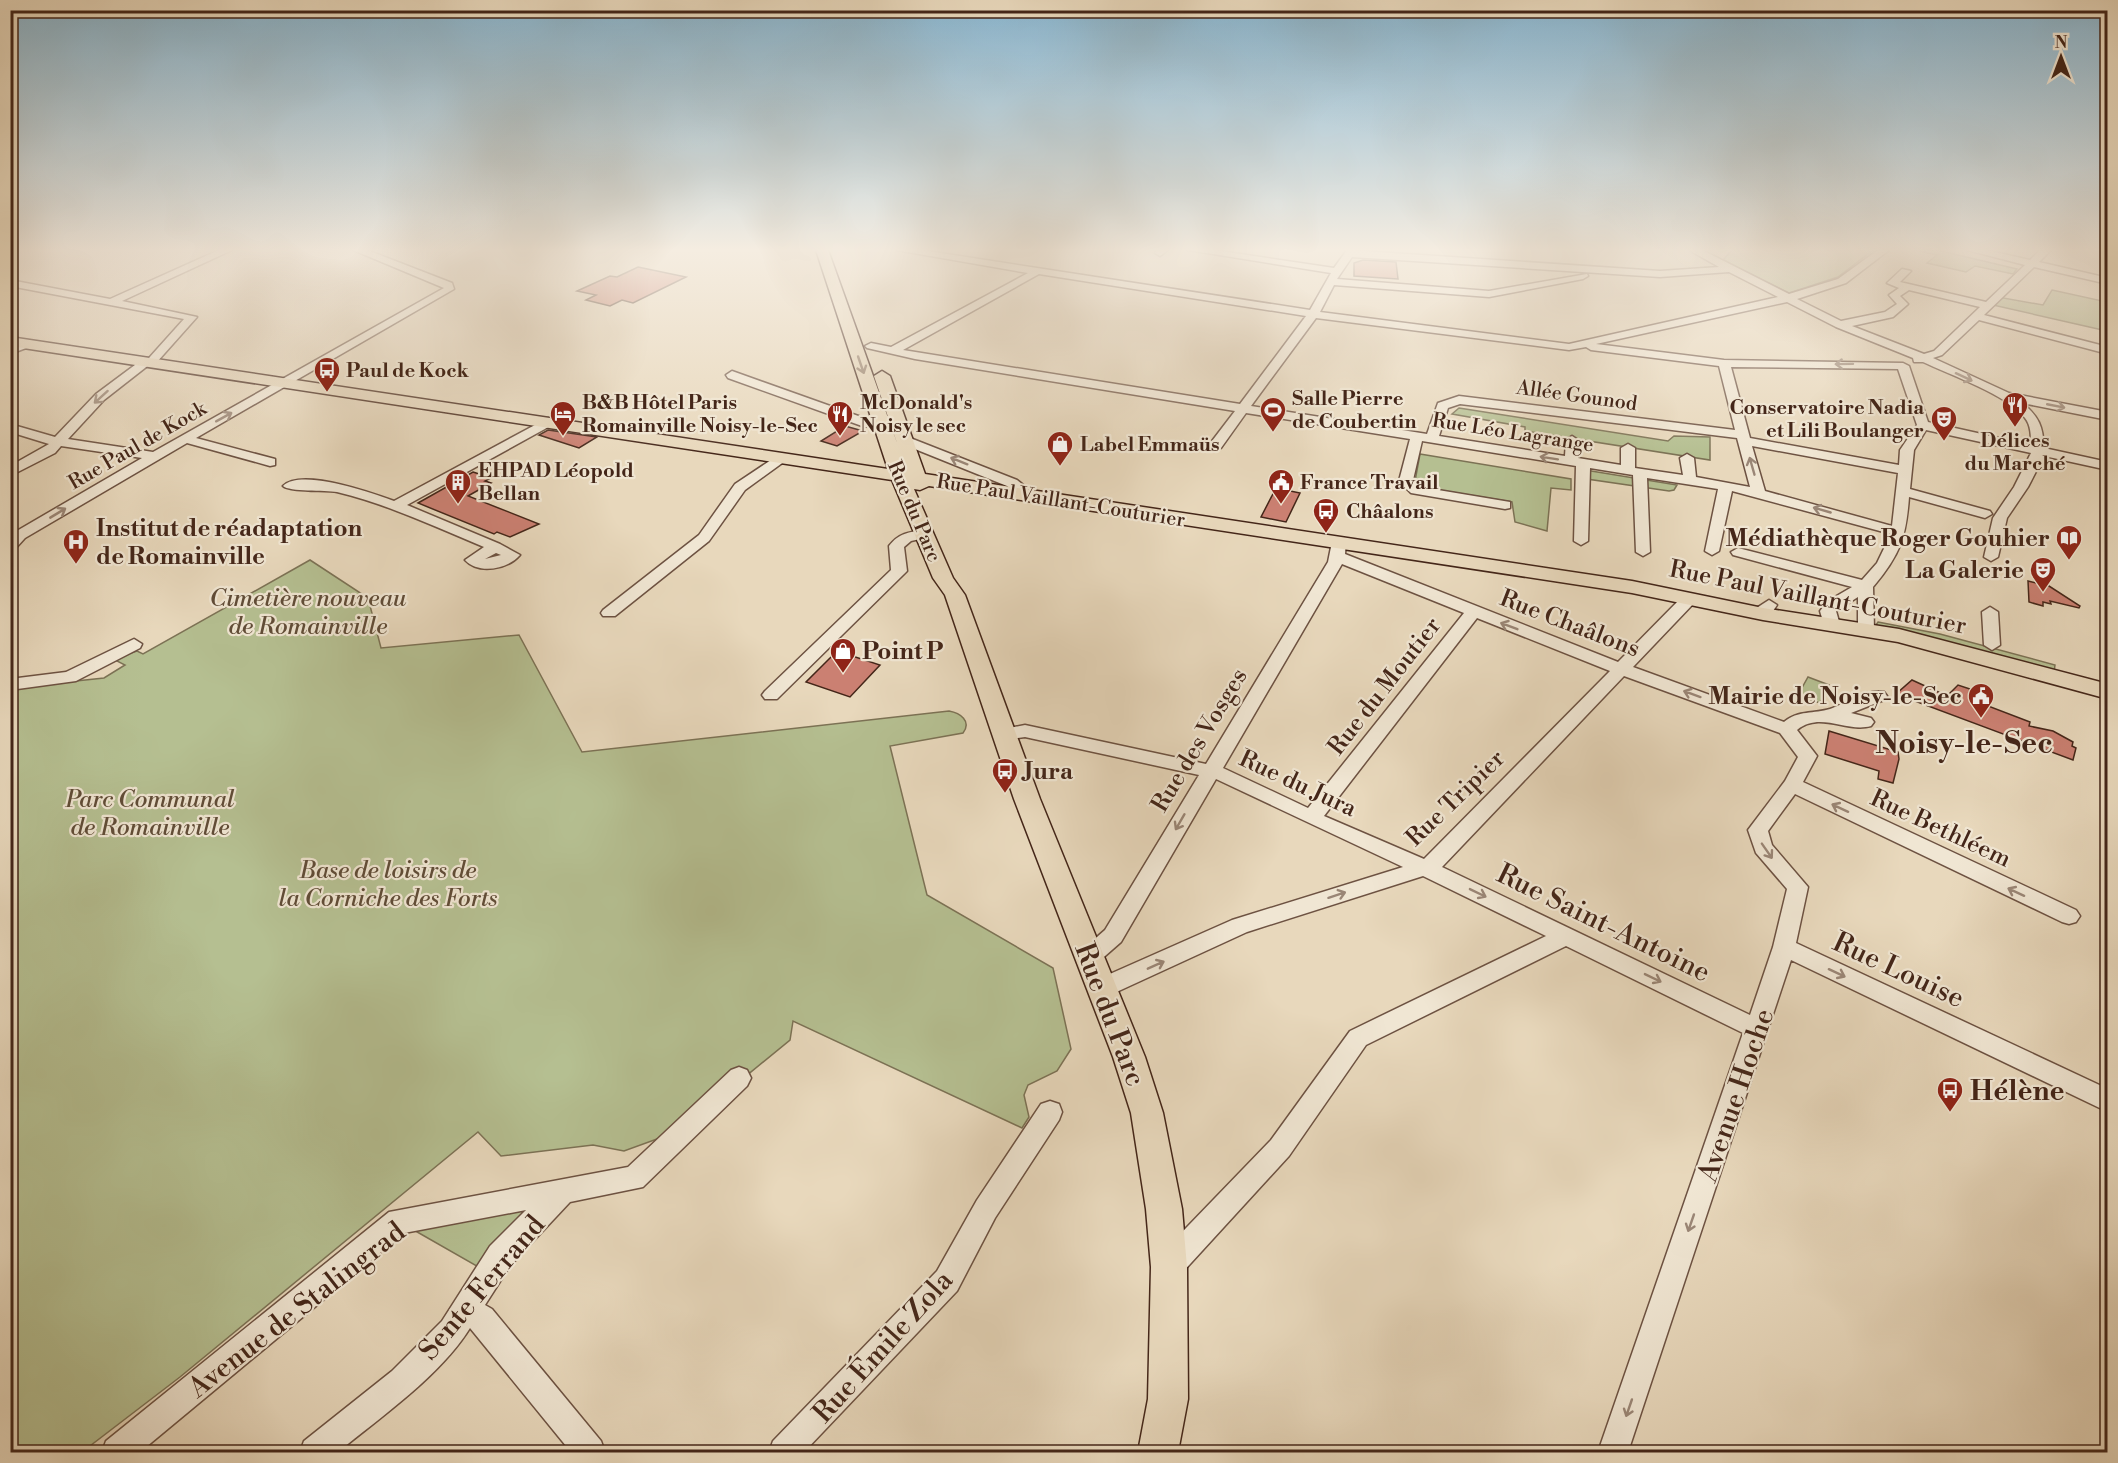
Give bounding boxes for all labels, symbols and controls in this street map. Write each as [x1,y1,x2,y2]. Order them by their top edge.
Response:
north arrow [2031,27,2091,87]
text: N [2055,33,2068,53]
bus stop icon: Paul de Kock [312,355,342,393]
one-way arrow [857,355,868,374]
place label: Paul de Kock [346,359,470,384]
one-way arrow [1835,359,1855,370]
one-way arrow [1954,372,1972,384]
street label: Allée Gounod [1514,375,1639,417]
place label: Salle Pierre de Coubertin [1292,387,1417,435]
one-way arrow [94,390,109,404]
restaurant icon: Délices du Marché [2000,390,2030,428]
place label: B&B Hôtel Paris Romainville Noisy-le-Sec [582,391,818,439]
place label: McDonald's Noisy le sec [860,391,972,439]
sports icon: Salle Pierre de Coubertin [1258,395,1288,433]
street label: Rue Paul de Kock [64,396,213,496]
place label: Conservatoire Nadia et Lili Boulanger [1729,396,1924,444]
hotel icon: B&B Hôtel Paris Romainville Noisy-le-Sec [548,399,578,437]
restaurant icon: McDonald's Noisy le sec [825,399,855,437]
one-way arrow [2046,401,2065,412]
theatre icon: Conservatoire Nadia et Lili Boulanger [1929,404,1959,442]
street label: Rue Léo Lagrange [1430,408,1595,459]
one-way arrow [215,411,232,423]
shop icon: Label Emmaüs [1045,429,1075,467]
place label: Délices du Marché [1965,429,2066,477]
place label: Label Emmaüs [1080,433,1220,458]
one-way arrow [1539,452,1559,463]
one-way arrow [950,455,969,466]
street label: Rue du Parc [881,457,946,566]
one-way arrow [1746,457,1757,476]
place label: EHPAD Léopold Bellan [478,459,634,507]
building icon: EHPAD Léopold Bellan [443,467,473,505]
public building icon: France Travail [1266,467,1296,505]
street label: Rue Paul Vaillant-Couturier [935,469,1187,534]
place label: France Travail [1300,471,1439,496]
bus stop icon: Châalons [1311,496,1341,534]
place label: Châalons [1346,500,1433,525]
one-way arrow [1813,504,1832,515]
one-way arrow [49,507,66,519]
place label: Institut de réadaptation de Romainville [96,514,363,572]
library icon: Médiathèque Roger Gouhier [2054,523,2084,561]
place label: Médiathèque Roger Gouhier [1726,524,2050,554]
hospital icon: Institut de réadaptation de Romainville [61,527,91,565]
street label: Rue Paul Vaillant-Couturier [1667,554,1969,641]
theatre icon: La Galerie [2028,555,2058,593]
place label: La Galerie [1905,556,2024,586]
street label: Rue Chaâlons [1495,583,1644,664]
park label: Cimetière nouveau de Romainville [210,584,407,642]
street label: Rue du Moutier [1322,612,1448,762]
one-way arrow [1501,619,1519,630]
shop icon: Point P [828,636,858,674]
place label: Point P [862,637,943,667]
street label: Rue des Vosges [1145,663,1255,818]
public building icon: Mairie de Noisy-le-Sec [1966,681,1996,719]
place label: Mairie de Noisy-le-Sec [1708,682,1962,712]
one-way arrow [1683,688,1702,699]
district label: Noisy-le-Sec [1875,725,2053,763]
street label: Rue du Jura [1234,744,1362,824]
street label: Rue Tripier [1400,744,1512,853]
bus stop icon: Jura [990,756,1020,794]
place label: Jura [1021,757,1074,787]
street label: Rue Bethléem [1865,783,2016,875]
park label: Parc Communal de Romainville [64,785,235,843]
one-way arrow [1832,801,1850,813]
one-way arrow [1174,813,1186,830]
one-way arrow [1761,843,1773,859]
park label: Base de loisirs de la Corniche des Forts [278,856,498,914]
street label: Rue Saint-Antoine [1491,856,1716,990]
one-way arrow [2008,885,2026,897]
one-way arrow [1469,888,1487,899]
one-way arrow [1327,889,1346,900]
street label: Rue Louise [1827,925,1970,1016]
street label: Rue du Parc [1066,938,1153,1091]
one-way arrow [1146,959,1164,970]
one-way arrow [1828,967,1846,979]
one-way arrow [1644,973,1662,985]
street label: Avenue Hoche [1690,1004,1782,1188]
place label: Hélène [1970,1074,2065,1109]
bus stop icon: Hélène [1935,1075,1965,1113]
street label: Sente Ferrand [411,1208,553,1368]
one-way arrow [1685,1213,1696,1232]
street label: Avenue de Stalingrad [181,1214,413,1406]
street label: Rue Émile Zola [804,1262,961,1430]
one-way arrow [1622,1398,1633,1417]

